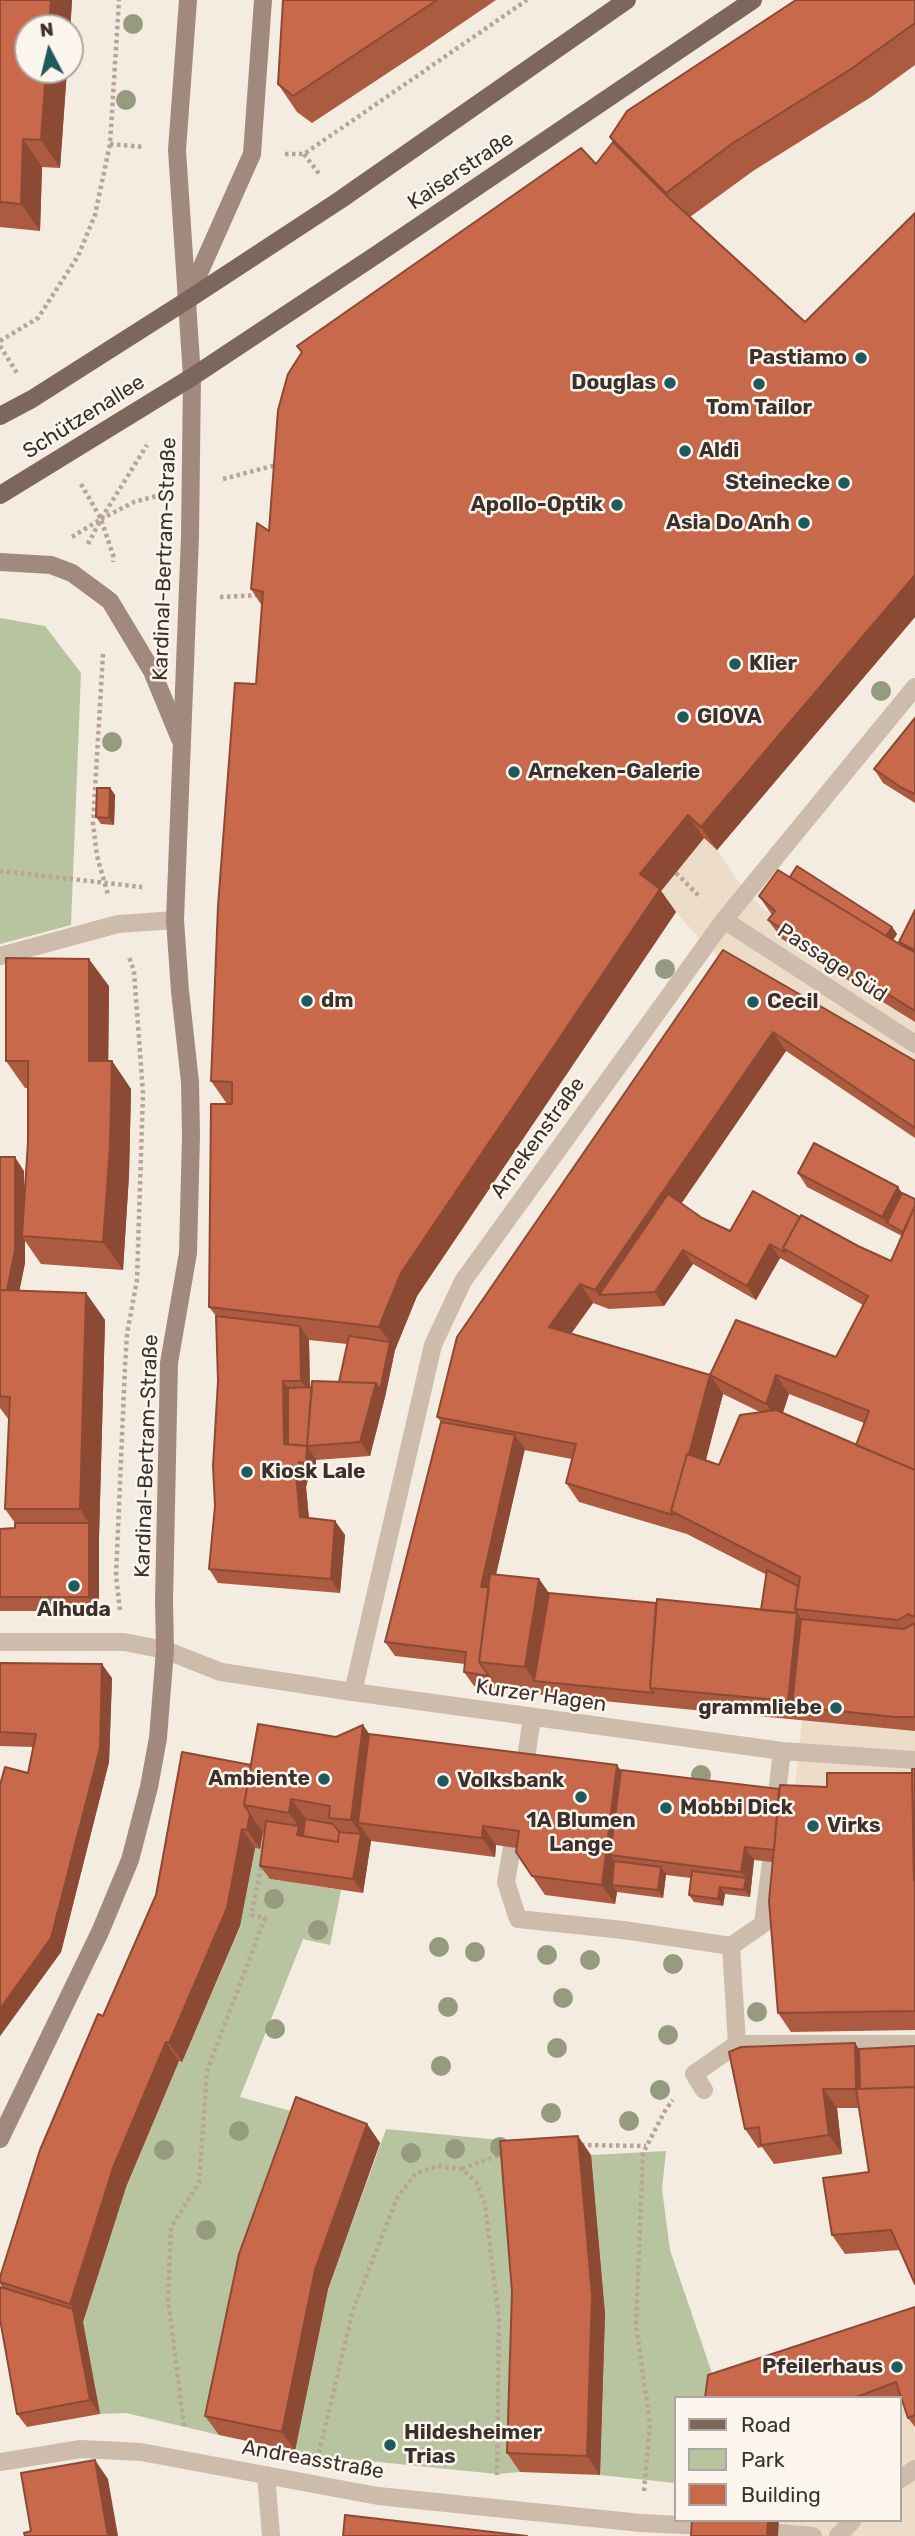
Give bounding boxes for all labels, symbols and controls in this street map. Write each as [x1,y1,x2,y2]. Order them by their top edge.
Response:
north arrow [14,14,84,84]
text: N [38,17,55,42]
street label: Kaiserstraße [403,126,519,216]
place label: Pastiamo [749,345,847,371]
marker: Pastiamo [853,350,869,366]
street label: Schützenallee [19,370,149,464]
place label: Douglas [571,370,656,396]
marker: Douglas [662,375,678,391]
marker: Tom Tailor [751,376,767,392]
place label: Tom Tailor [706,395,812,421]
street label: Kardinal-Bertram-Straße [148,437,182,681]
place label: Aldi [699,438,739,464]
marker: Aldi [677,443,693,459]
place label: Steinecke [725,470,830,496]
marker: Steinecke [836,475,852,491]
place label: Apollo-Optik [471,492,603,518]
marker: Apollo-Optik [609,497,625,513]
place label: Asia Do Anh [666,510,790,536]
marker: Asia Do Anh [796,515,812,531]
place label: Klier [749,651,797,677]
marker: Klier [727,656,743,672]
place label: GIOVA [697,704,762,730]
marker: GIOVA [675,709,691,725]
place label: Arneken-Galerie [528,759,700,785]
marker: Arneken-Galerie [506,764,522,780]
street label: Passage Süd [773,918,891,1008]
place label: dm [321,988,353,1014]
place label: Cecil [767,989,819,1015]
marker: dm [299,993,315,1009]
marker: Cecil [745,994,761,1010]
street label: Arnekenstraße [486,1072,590,1204]
street label: Kardinal-Bertram-Straße [130,1334,164,1578]
place label: Kiosk Lale [261,1459,366,1485]
marker: Kiosk Lale [239,1464,255,1480]
marker: Alhuda [66,1578,82,1594]
place label: Alhuda [37,1597,111,1623]
street label: Kurzer Hagen [474,1674,608,1718]
place label: grammliebe [698,1695,822,1721]
marker: grammliebe [828,1700,844,1716]
place label: Ambiente [208,1766,310,1792]
place label: Volksbank [457,1768,564,1794]
marker: Ambiente [316,1771,332,1787]
marker: Volksbank [435,1773,451,1789]
marker: 1A Blumen Lange [573,1789,589,1805]
place label: Mobbi Dick [680,1795,793,1821]
marker: Mobbi Dick [658,1800,674,1816]
place label: 1A Blumen Lange [526,1808,636,1858]
place label: Virks [827,1813,881,1839]
marker: Virks [805,1818,821,1834]
place label: Pfeilerhaus [762,2354,883,2380]
marker: Pfeilerhaus [889,2359,905,2375]
legend [674,2396,901,2522]
text: Road [741,2412,791,2437]
place label: Hildesheimer Trias [404,2420,542,2470]
street label: Andreasstraße [240,2435,386,2485]
marker: Hildesheimer Trias [382,2437,398,2453]
text: Park [741,2447,785,2472]
text: Building [741,2482,821,2507]

